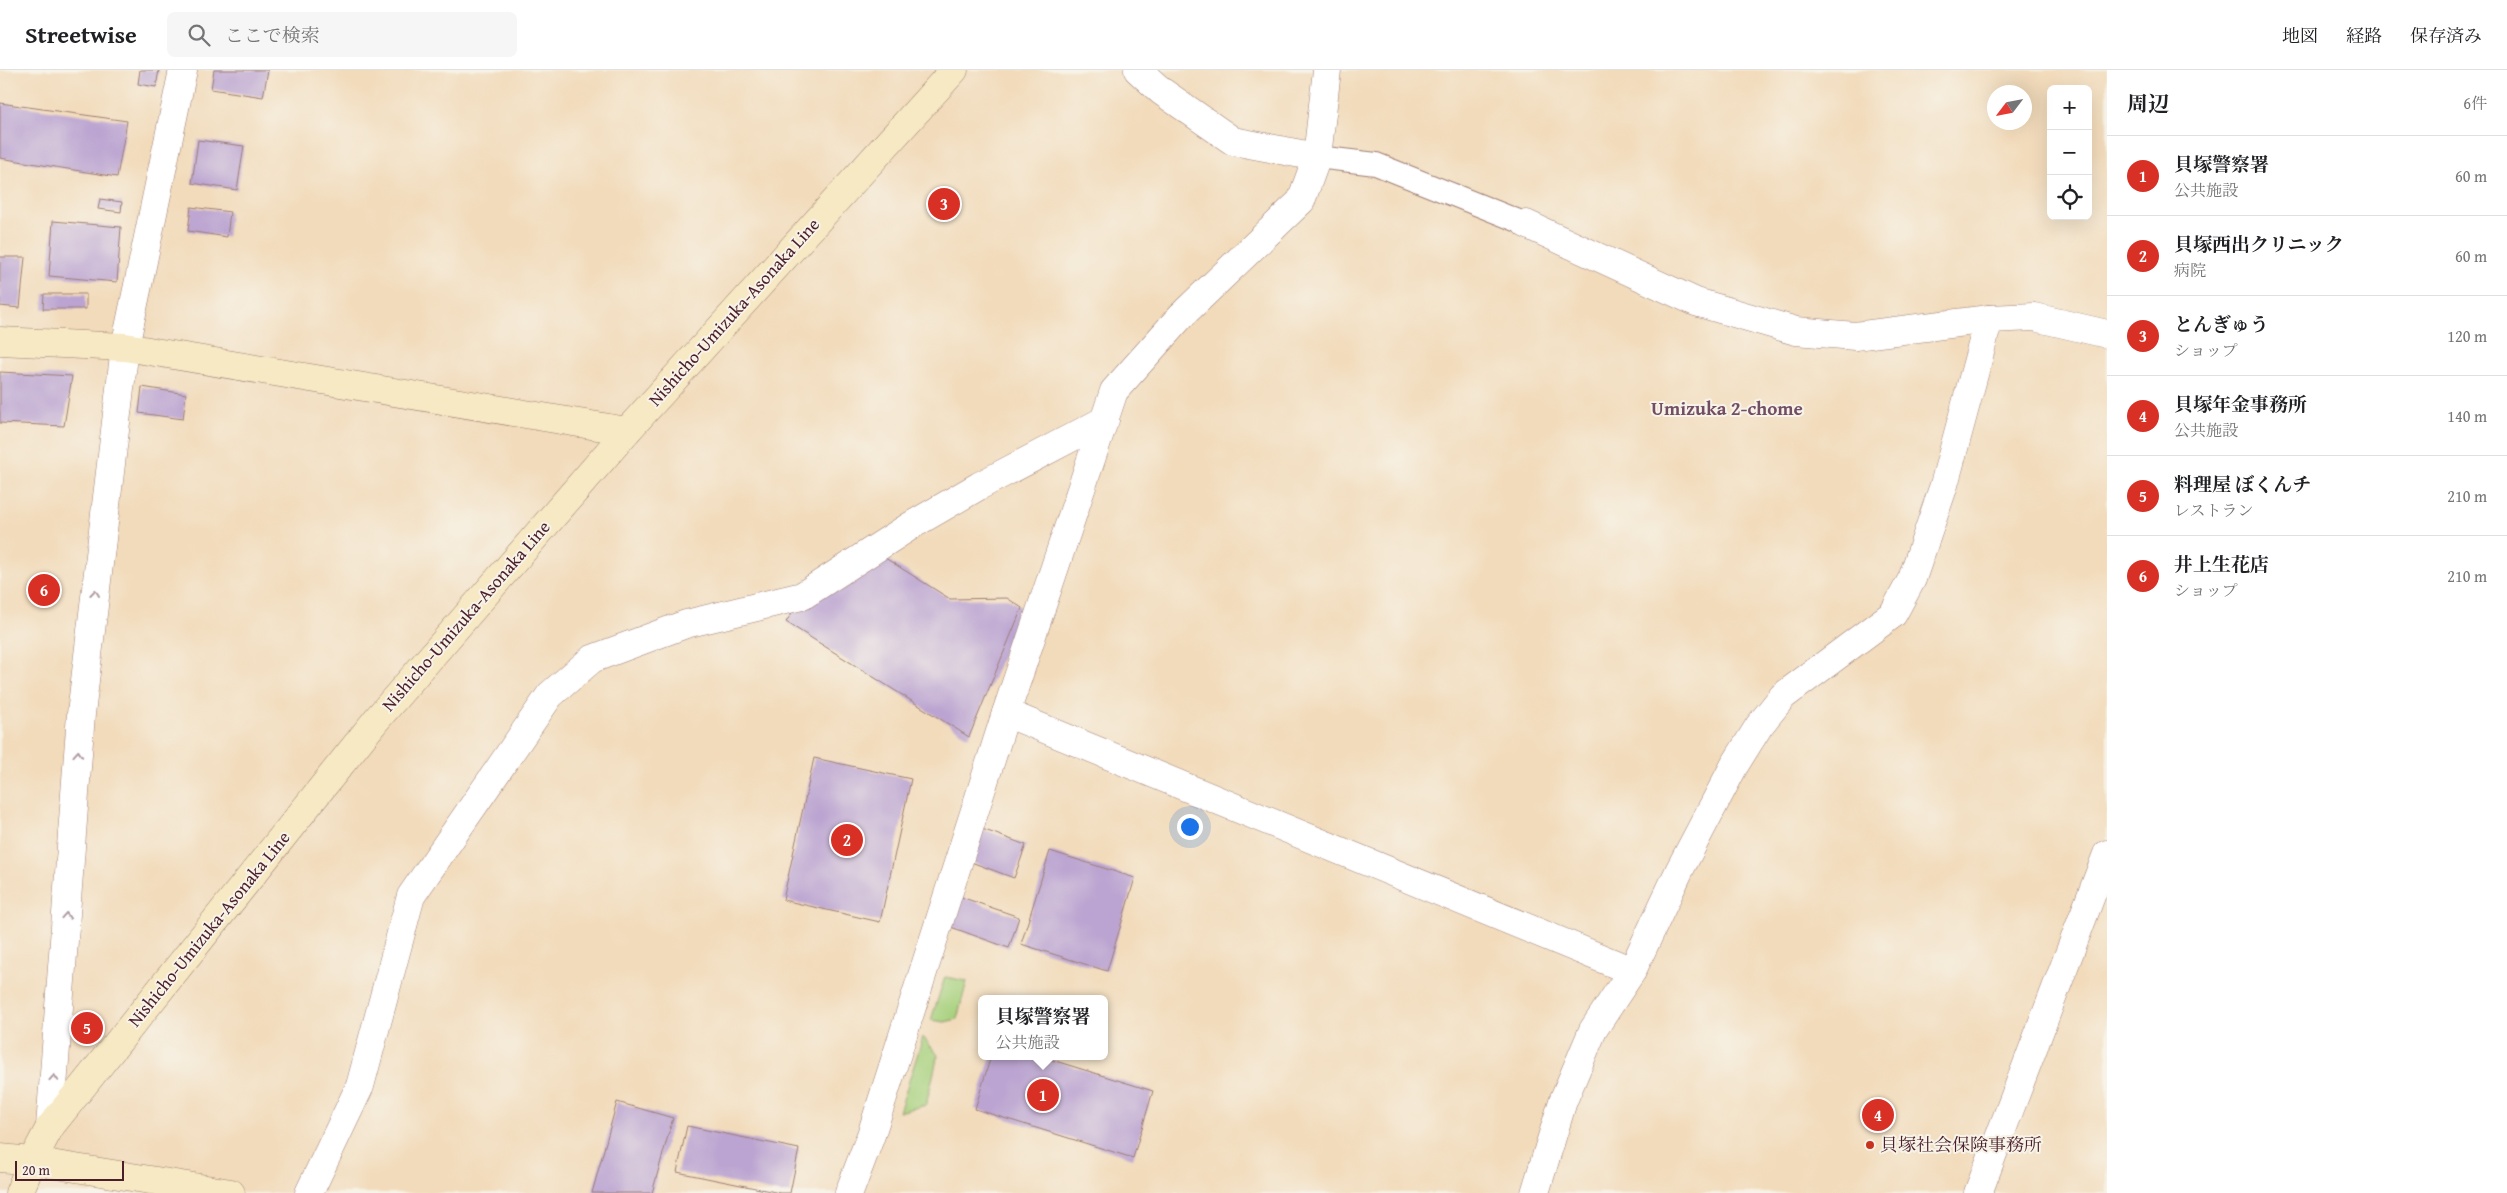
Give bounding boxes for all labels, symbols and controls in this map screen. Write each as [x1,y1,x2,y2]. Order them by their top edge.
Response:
search box [167,12,517,57]
text: Streetwise [25,17,137,52]
icon: search [185,21,213,49]
text: ここで検索 [225,21,320,49]
text: 地図 [2282,22,2318,49]
text: 経路 [2346,22,2382,49]
text: 保存済み [2410,22,2482,49]
north arrow [1987,85,2032,130]
map controls [2047,85,2092,220]
button: + [2047,85,2092,130]
text: 周辺 [2127,88,2169,119]
text: 6件 [2463,91,2487,115]
button: − [2047,130,2092,175]
text: 貝塚警察署 [2174,150,2269,178]
text: 1 [2139,164,2147,188]
text: 60 m [2455,164,2487,188]
button: locate [2047,175,2092,220]
text: 公共施設 [2174,178,2238,202]
pin: 3 [928,185,960,223]
street label: Nishicho-Umizuka-Asonaka Line [642,212,826,412]
text: 貝塚西出クリニック [2174,230,2344,258]
text: 2 [2139,244,2147,268]
text: 60 m [2455,244,2487,268]
text: 病院 [2174,258,2206,282]
text: とんぎゅう [2174,310,2269,338]
text: 3 [2139,324,2147,348]
text: 120 m [2447,324,2487,348]
text: ショップ [2174,338,2238,362]
text: 貝塚年金事務所 [2174,390,2307,418]
district label: Umizuka 2-chome [1651,394,1803,422]
text: 4 [2139,404,2147,428]
text: 140 m [2447,404,2487,428]
text: 公共施設 [2174,418,2238,442]
text: 料理屋 ぼくんチ [2174,470,2311,498]
text: 5 [2139,484,2147,508]
text: 210 m [2447,484,2487,508]
text: レストラン [2174,498,2254,522]
street label: Nishicho-Umizuka-Asonaka Line [375,514,556,717]
text: 井上生花店 [2174,550,2269,578]
text: 6 [2139,564,2147,588]
text: 210 m [2447,564,2487,588]
pin: 6 [28,571,60,609]
text: ショップ [2174,578,2238,602]
one-way arrow [89,588,100,596]
one-way arrow [72,750,83,758]
your location [1177,814,1203,840]
pin: 2 [831,821,863,859]
street label: Nishicho-Umizuka-Asonaka Line [121,825,296,1032]
one-way arrow [60,912,71,920]
popup [978,995,1108,1060]
text: 貝塚警察署 [995,1002,1091,1030]
pin: 5 [71,1009,103,1047]
text: 公共施設 [995,1030,1060,1054]
one-way arrow [48,1074,59,1082]
pin: 1 [1027,1076,1059,1114]
pin: 4 [1862,1096,1894,1134]
place label: 貝塚社会保険事務所 [1880,1131,2042,1158]
marker: 貝塚社会保険事務所 [1864,1139,1876,1151]
scale bar [15,1158,124,1181]
text: 20 m [22,1160,50,1180]

